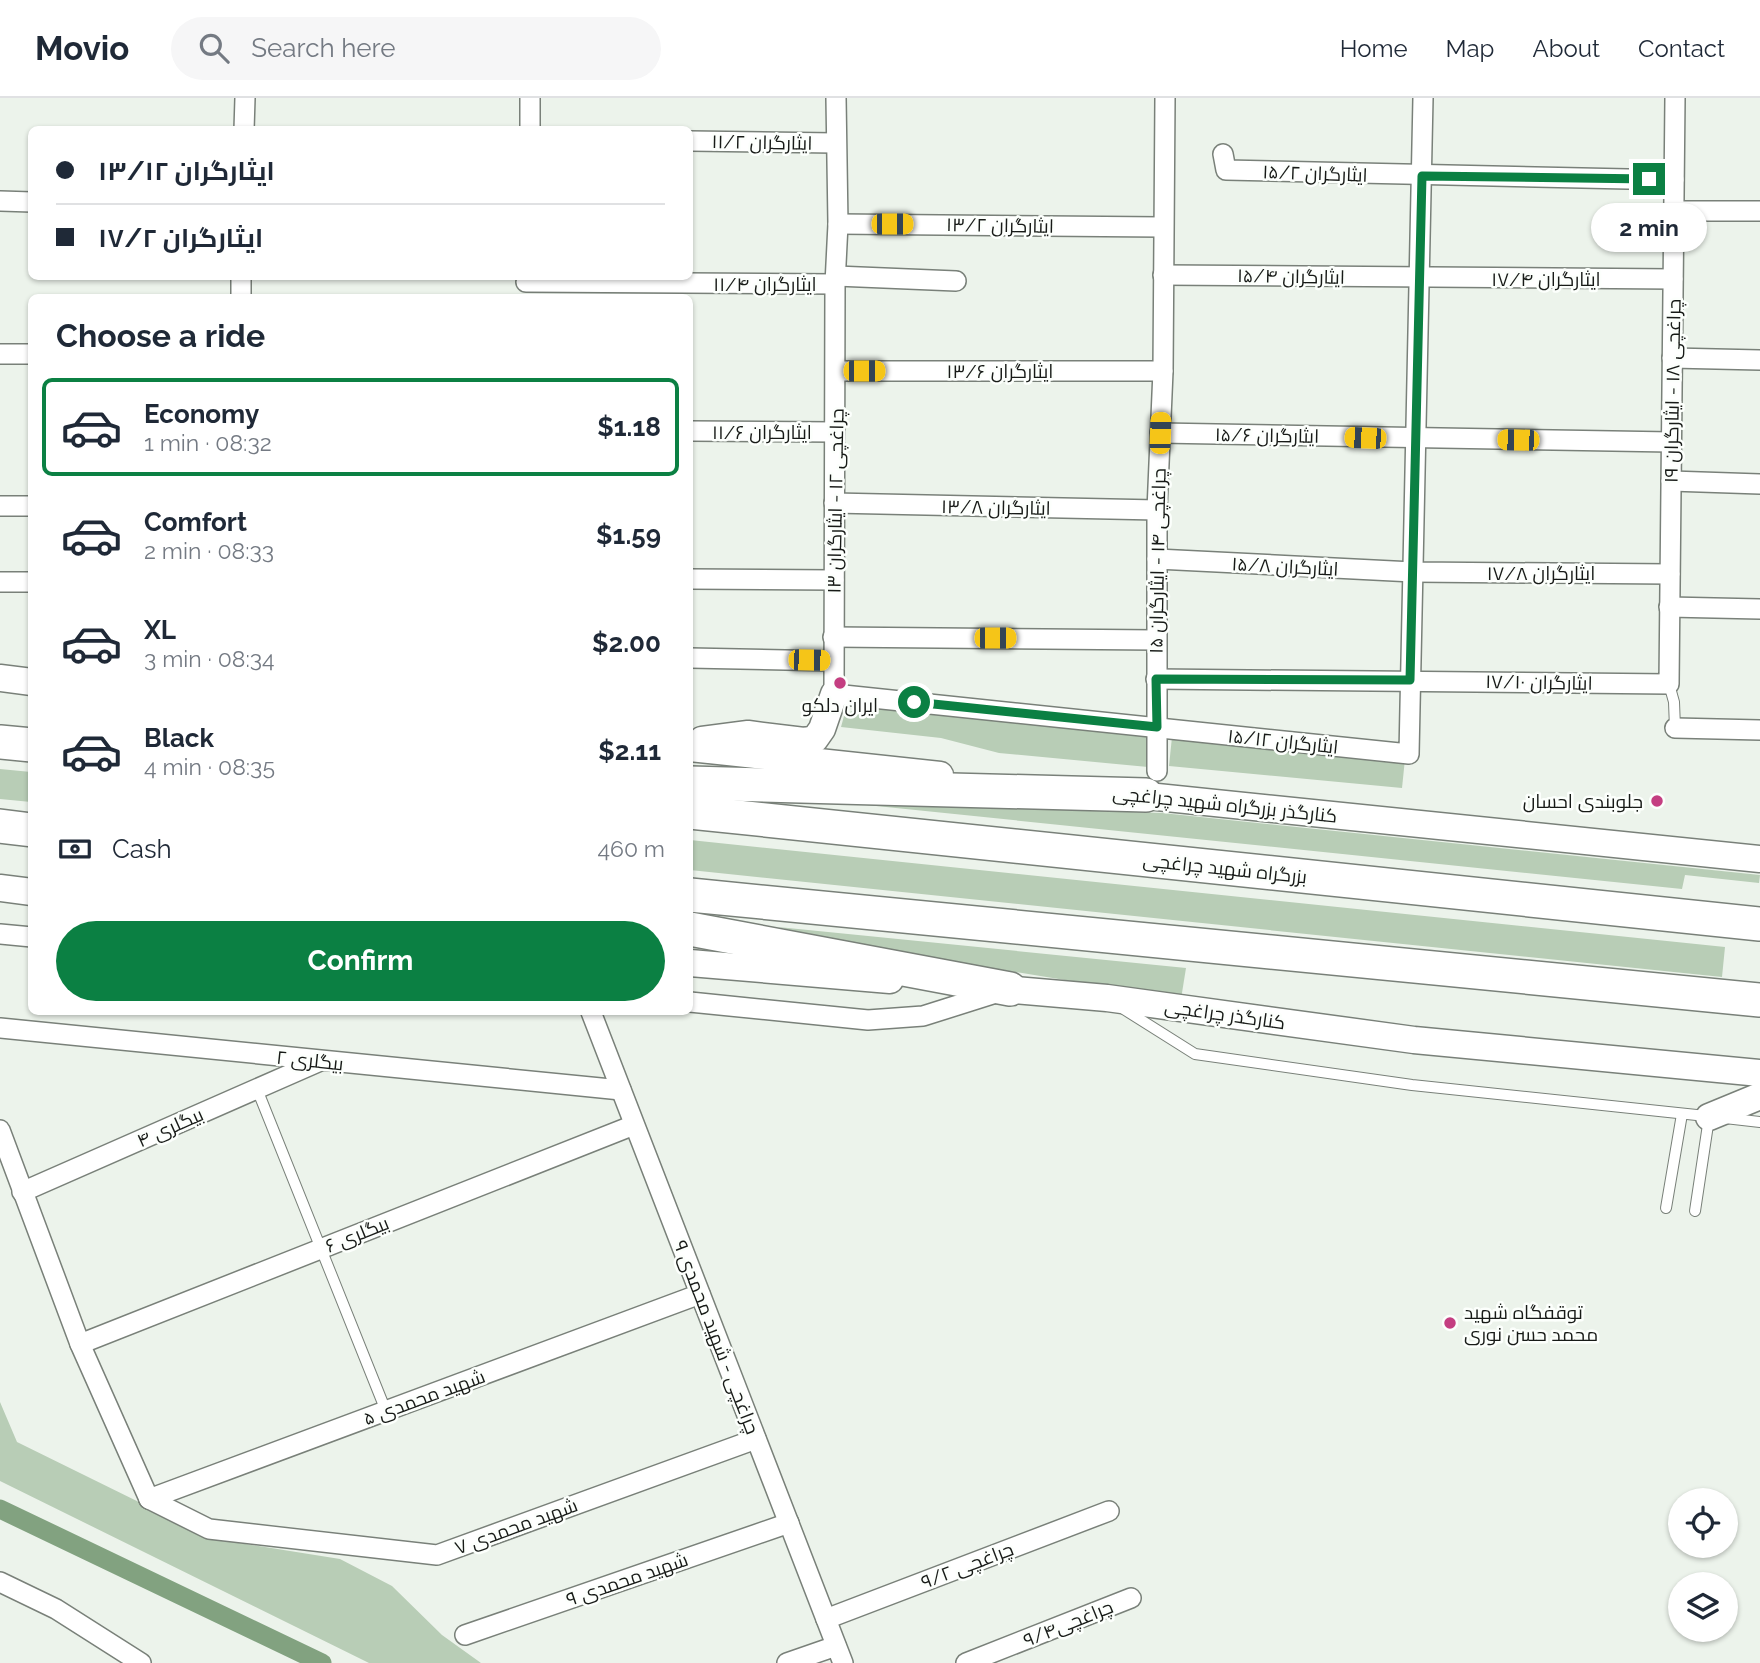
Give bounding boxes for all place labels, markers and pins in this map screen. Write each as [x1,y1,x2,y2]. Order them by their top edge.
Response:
marker: ایران دلکو [832,675,848,691]
place label: ایران دلکو [802,694,878,717]
place label: جلوبندی احسان [1523,790,1643,813]
marker: جلوبندی احسان [1649,793,1665,809]
place label: توقفگاه شهید محمد حسن نوری [1464,1301,1598,1346]
marker: توقفگاه شهید محمد حسن نوری [1442,1315,1458,1331]

